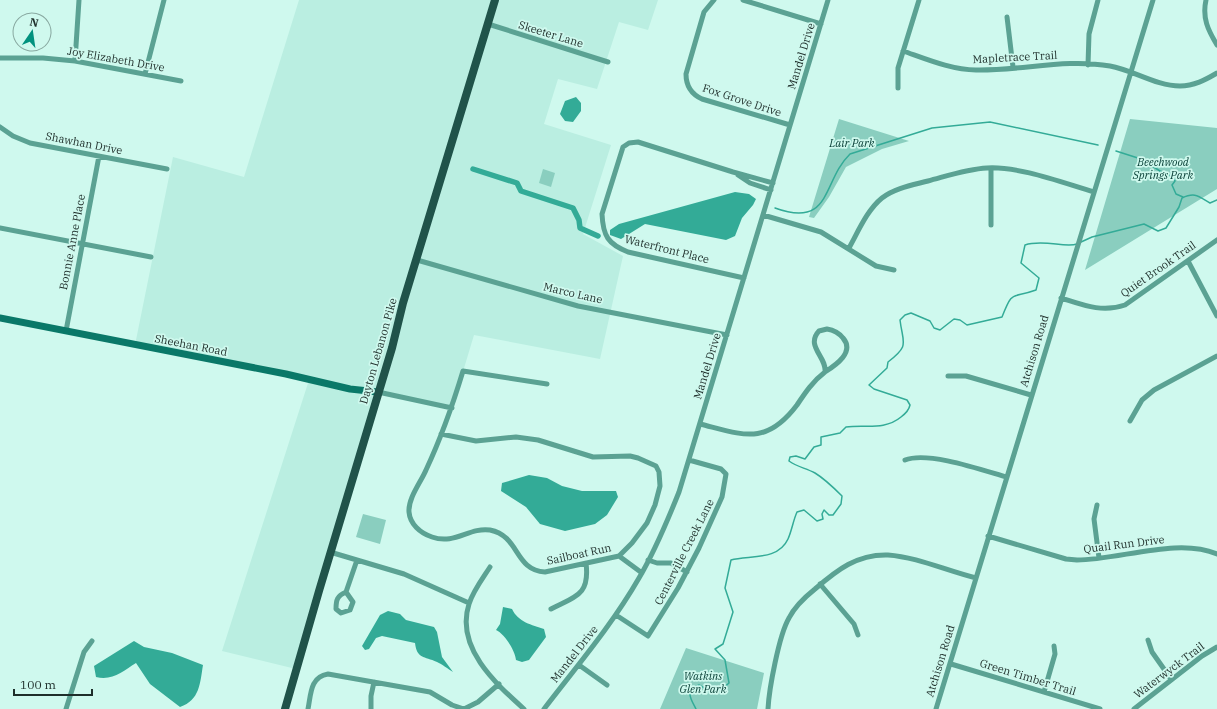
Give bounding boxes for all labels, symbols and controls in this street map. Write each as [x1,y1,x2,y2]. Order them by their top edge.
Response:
north arrow [12,12,52,52]
text: N [28,14,40,30]
street label: Skeeter Lane [517,17,585,51]
street label: Mandel Drive [784,21,818,91]
street label: Joy Elizabeth Drive [66,44,166,74]
street label: Mapletrace Trail [972,48,1058,66]
street label: Fox Grove Drive [701,81,783,119]
street label: Shawhan Drive [44,129,124,157]
park label: Lair Park [828,136,875,150]
park label: Beechwood Springs Park [1132,155,1193,182]
street label: Bonnie Anne Place [56,193,88,291]
street label: Waterfront Place [623,232,711,266]
street label: Quiet Brook Trail [1118,238,1198,300]
street label: Marco Lane [542,279,604,307]
street label: Dayton Lebanon Pike [356,296,400,406]
street label: Atchison Road [1016,313,1052,389]
street label: Sheehan Road [153,331,229,359]
street label: Mandel Drive [690,331,724,401]
street label: Centerville Creek Lane [651,496,717,607]
street label: Quail Run Drive [1083,532,1165,556]
street label: Sailboat Run [545,540,613,568]
street label: Mandel Drive [547,622,601,685]
street label: Atchison Road [922,623,958,699]
street label: Waterwyck Trail [1131,639,1207,701]
street label: Green Timber Trail [978,656,1078,698]
park label: Watkins Glen Park [680,669,727,696]
scale bar [14,671,92,697]
text: 100 m [20,677,56,692]

